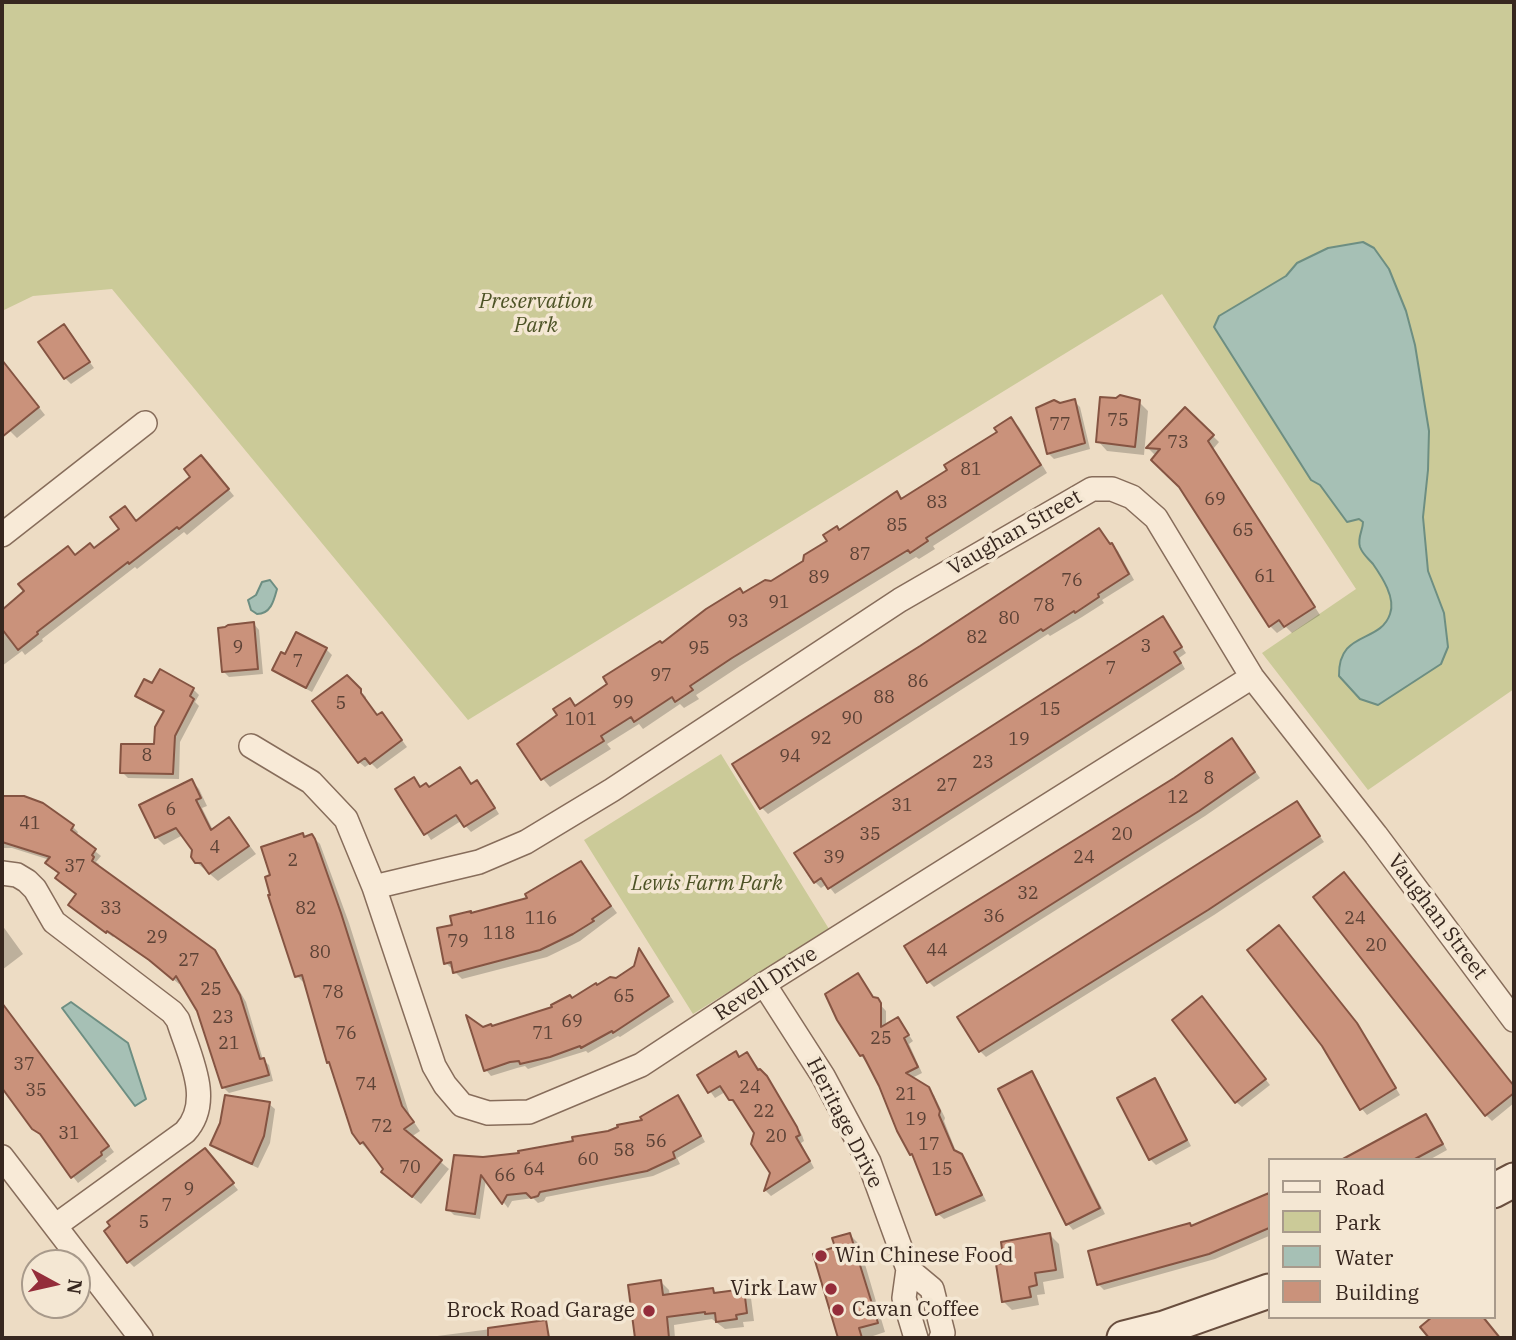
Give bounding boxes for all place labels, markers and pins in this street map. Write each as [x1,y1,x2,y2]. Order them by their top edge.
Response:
place label: Win Chinese Food [835,1243,1013,1269]
marker: Win Chinese Food [813,1248,829,1264]
place label: Virk Law [730,1276,817,1302]
marker: Virk Law [823,1281,839,1297]
place label: Cavan Coffee [852,1297,979,1323]
place label: Brock Road Garage [447,1298,635,1324]
marker: Cavan Coffee [830,1302,846,1318]
marker: Brock Road Garage [641,1303,657,1319]

